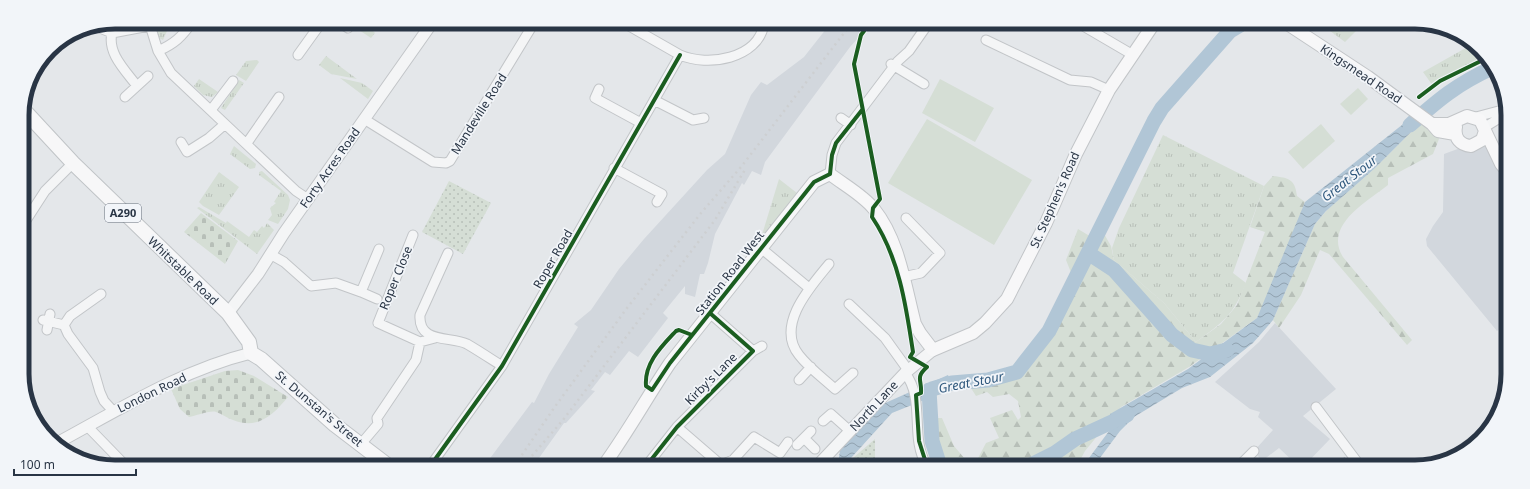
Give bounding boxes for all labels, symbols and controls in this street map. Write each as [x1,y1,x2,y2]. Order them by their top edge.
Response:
street label: Kingsmead Road [1317,40,1405,107]
street label: Mandeville Road [447,70,510,158]
street label: Forty Acres Road [295,124,364,211]
street label: St. Stephen's Road [1026,149,1083,251]
water label: Great Stour [1317,150,1381,205]
road number: A290 [105,204,141,222]
street label: Roper Road [529,226,576,291]
street label: Station Road West [691,227,768,318]
street label: Whitstable Road [144,233,222,309]
street label: Roper Close [375,243,416,312]
street label: Kirby's Lane [681,349,741,409]
street label: St. Dunstan's Street [272,367,367,451]
water label: Great Stour [937,367,1006,397]
street label: London Road [114,368,189,417]
street label: North Lane [846,377,902,435]
scale bar [14,451,136,477]
text: 100 m [20,456,55,473]

